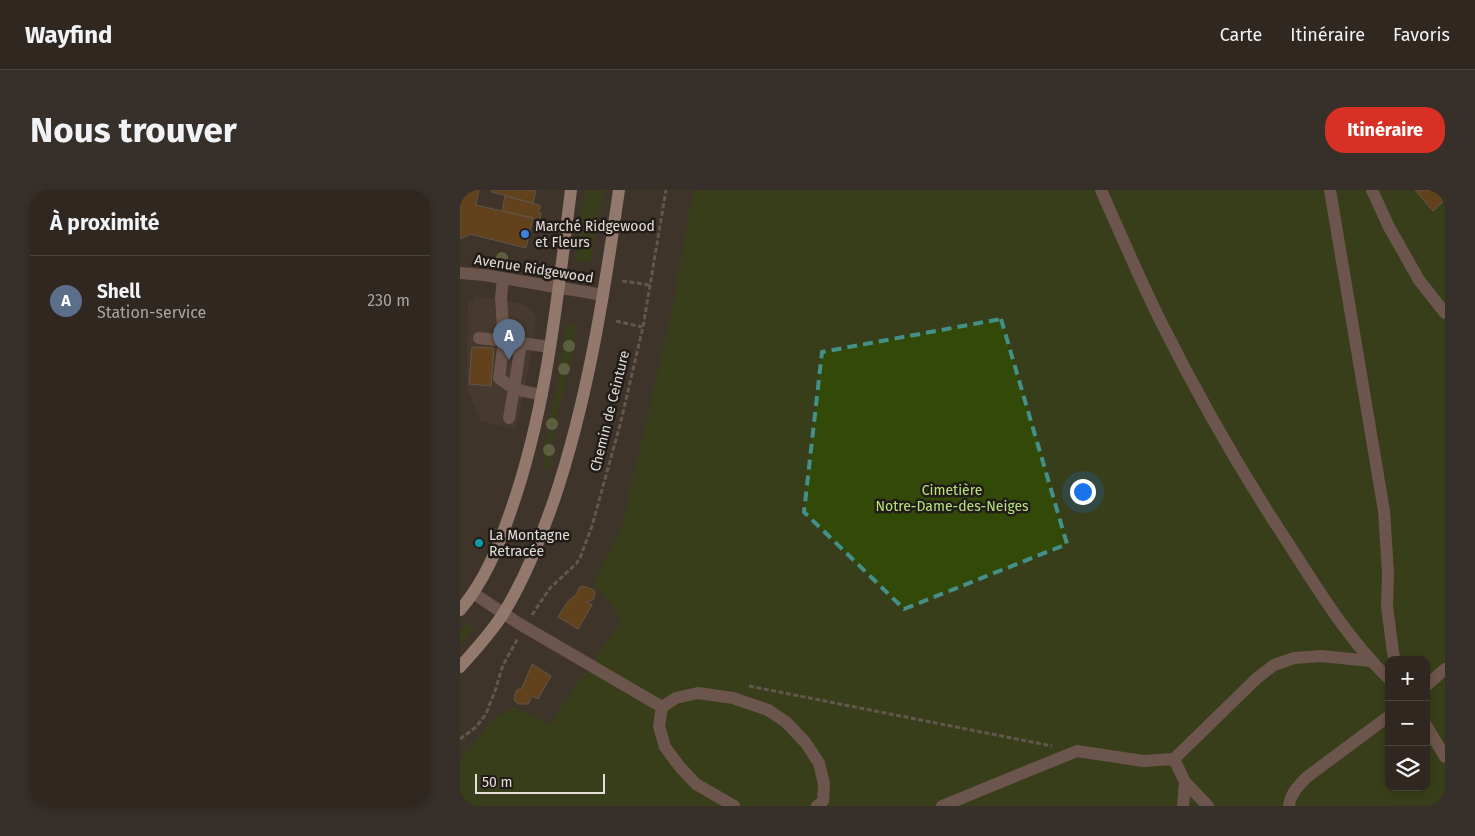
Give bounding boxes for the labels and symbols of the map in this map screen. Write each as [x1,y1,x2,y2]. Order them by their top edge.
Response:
place label: Marché Ridgewood et Fleurs [535,218,655,251]
marker: Marché Ridgewood et Fleurs [519,228,531,240]
street label: Avenue Ridgewood [473,251,595,287]
pin: A [493,319,525,360]
street label: Chemin de Ceinture [587,349,633,473]
your location [1070,479,1096,505]
park label: Cimetière Notre-Dame-des-Neiges [875,482,1029,515]
place label: La Montagne Retracée [489,527,570,560]
marker: La Montagne Retracée [473,537,485,549]
scale bar [475,771,605,794]

